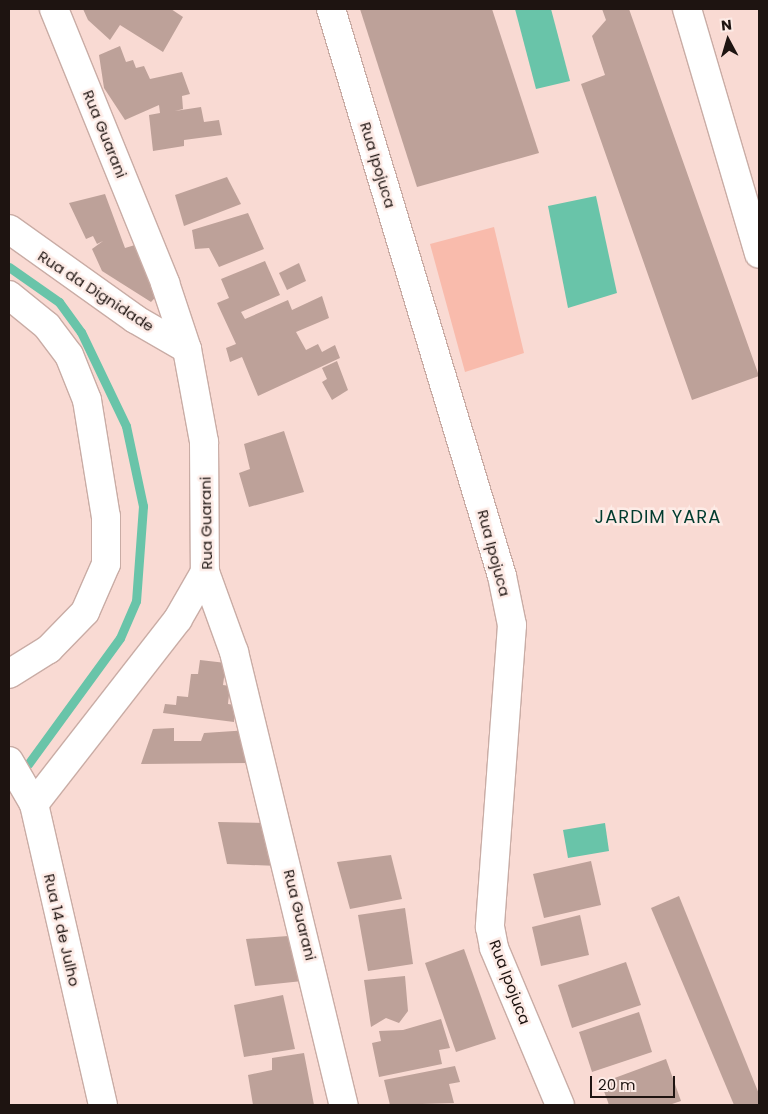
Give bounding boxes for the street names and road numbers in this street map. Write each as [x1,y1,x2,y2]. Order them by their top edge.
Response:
street label: Rua Guarani [79,87,131,181]
street label: Rua Ipojuca [356,120,400,210]
street label: Rua da Dignidade [35,247,157,335]
street label: Rua Guarani [196,476,216,570]
street label: Rua Ipojuca [474,508,514,598]
street label: Rua Guarani [280,868,320,962]
street label: Rua 14 de Julho [40,872,84,988]
street label: Rua Ipojuca [486,937,534,1027]

